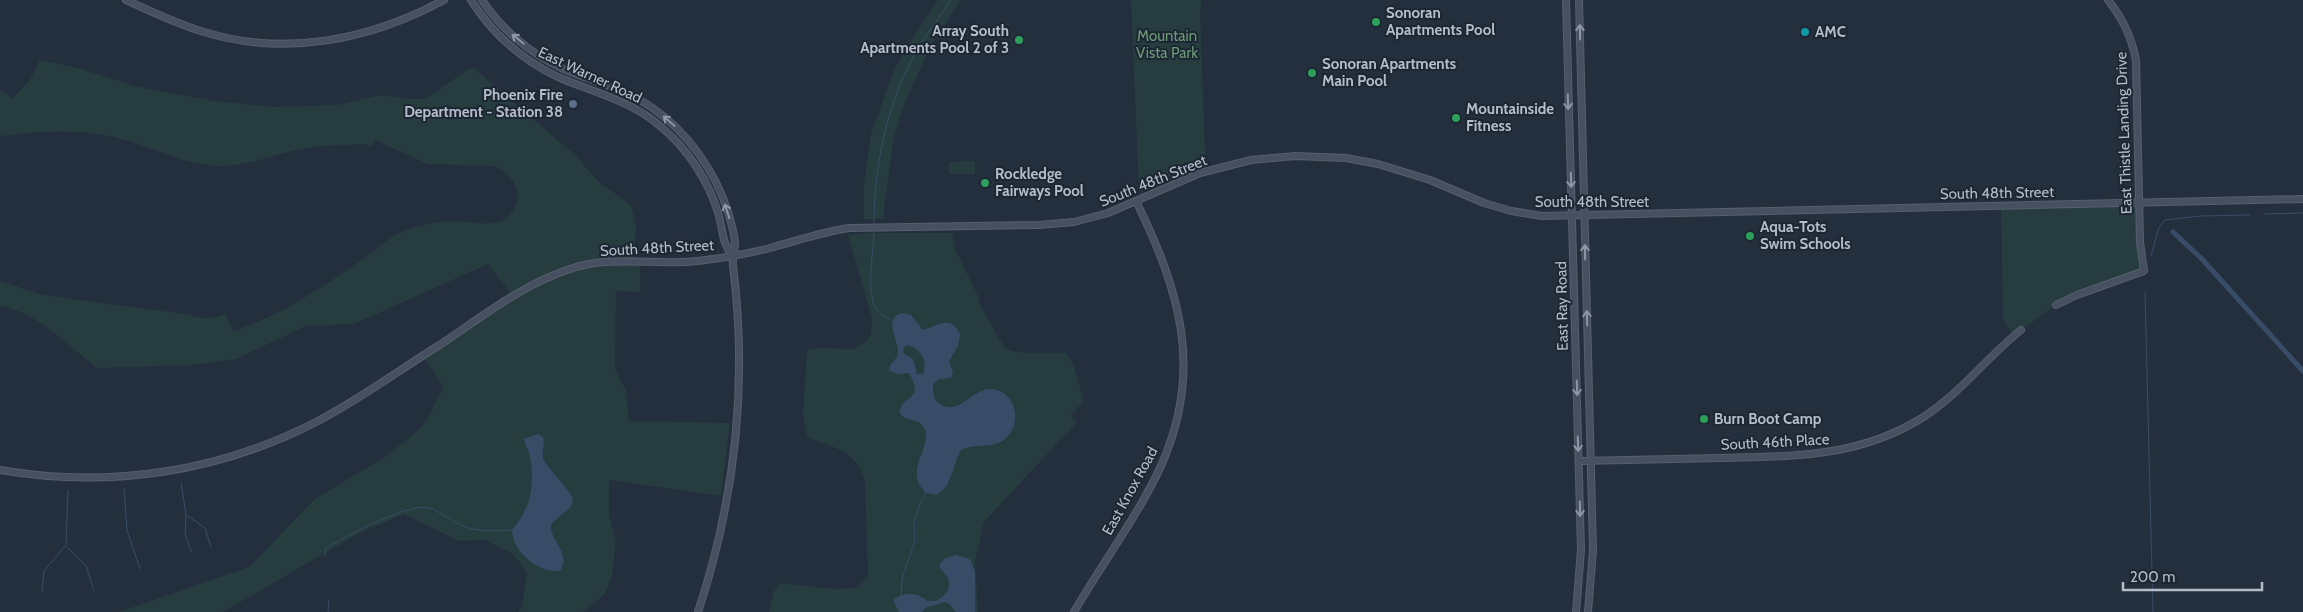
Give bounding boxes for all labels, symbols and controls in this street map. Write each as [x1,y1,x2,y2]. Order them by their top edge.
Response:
place label: Sonoran Apartments Pool [1386,4,1495,39]
marker: Sonoran Apartments Pool [1370,16,1382,28]
place label: Array South Apartments Pool 2 of 3 [860,22,1009,57]
place label: AMC [1815,23,1846,41]
one-way arrow [1575,24,1585,40]
marker: AMC [1799,26,1811,38]
park label: Mountain Vista Park [1136,27,1198,62]
one-way arrow [511,34,524,45]
marker: Array South Apartments Pool 2 of 3 [1013,34,1025,46]
street label: East Warner Road [535,43,645,107]
street label: East Thistle Landing Drive [2112,51,2136,215]
place label: Sonoran Apartments Main Pool [1322,55,1456,90]
marker: Sonoran Apartments Main Pool [1306,67,1318,79]
place label: Phoenix Fire Department - Station 38 [404,86,563,121]
one-way arrow [1564,94,1573,110]
marker: Phoenix Fire Department - Station 38 [567,98,579,110]
place label: Mountainside Fitness [1466,100,1554,135]
marker: Mountainside Fitness [1450,112,1462,124]
one-way arrow [662,115,675,127]
street label: South 48th Street [1097,151,1209,211]
place label: Rockledge Fairways Pool [995,165,1084,200]
one-way arrow [1566,172,1576,188]
marker: Rockledge Fairways Pool [979,177,991,189]
street label: South 48th Street [1940,183,2054,203]
street label: South 48th Street [1535,193,1649,211]
one-way arrow [722,204,731,220]
place label: Aqua-Tots Swim Schools [1760,218,1851,253]
marker: Aqua-Tots Swim Schools [1744,230,1756,242]
street label: South 48th Street [599,236,715,260]
one-way arrow [1581,244,1590,260]
street label: East Ray Road [1552,261,1572,351]
one-way arrow [1583,311,1592,327]
one-way arrow [1572,380,1582,396]
place label: Burn Boot Camp [1714,410,1822,428]
marker: Burn Boot Camp [1698,413,1710,425]
street label: South 46th Place [1720,430,1830,454]
one-way arrow [1574,436,1583,452]
street label: East Knox Road [1098,444,1162,538]
one-way arrow [1575,500,1585,517]
scale bar [2123,560,2262,592]
text: 200 m [2130,568,2175,586]

